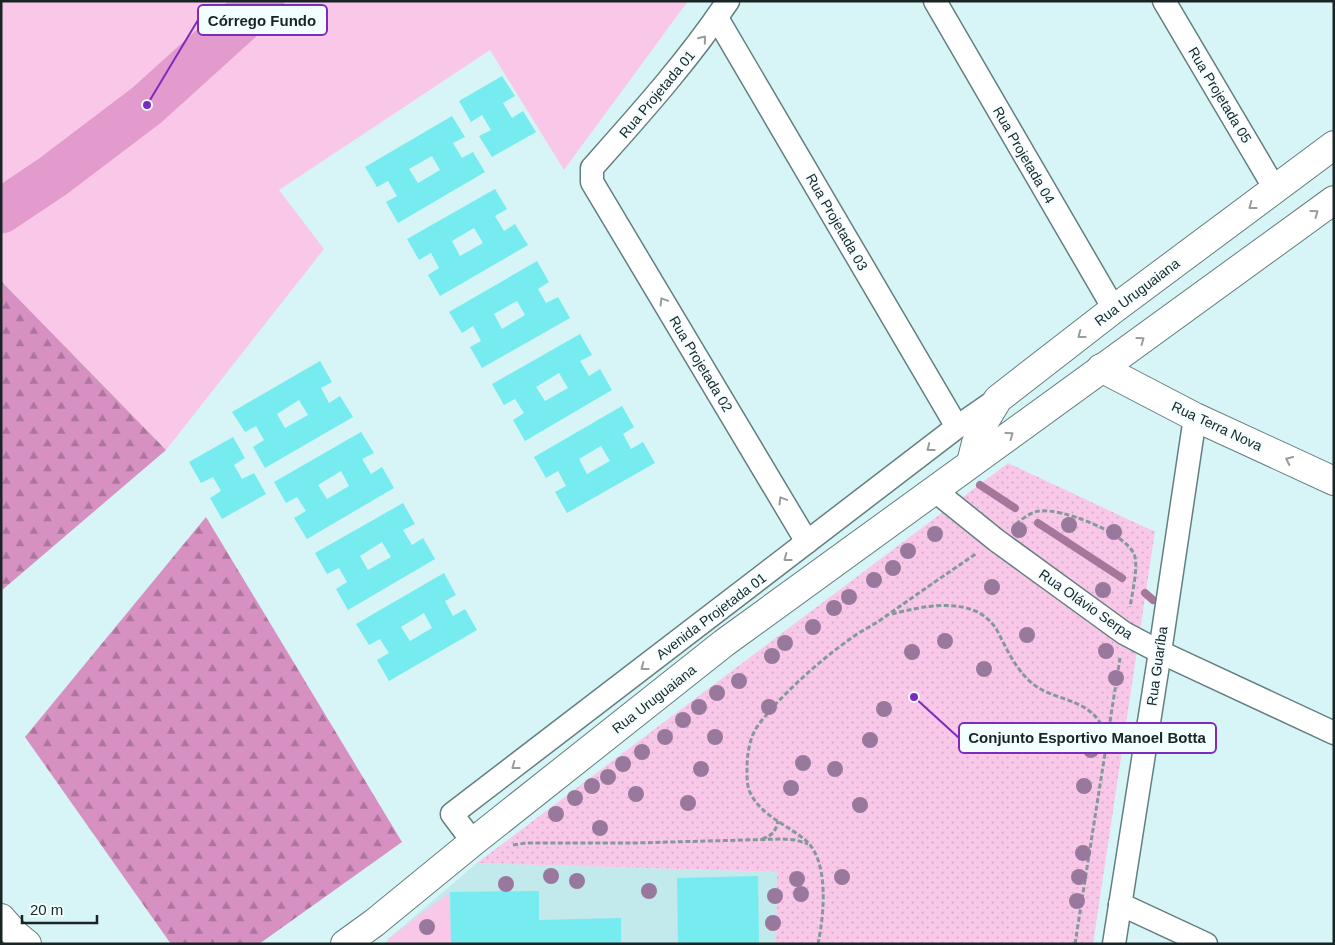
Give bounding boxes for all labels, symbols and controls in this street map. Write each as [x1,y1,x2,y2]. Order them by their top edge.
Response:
callout: Córrego Fundo [198,5,327,35]
text: Córrego Fundo [208,12,316,29]
one-way arrow [697,35,706,44]
street label: Rua Projetada 05 [1185,44,1255,146]
street label: Rua Projetada 01 [616,47,698,141]
street label: Rua Projetada 04 [990,104,1058,206]
street label: Rua Projetada 03 [803,171,871,273]
one-way arrow [1249,200,1258,208]
one-way arrow [1309,211,1318,219]
street label: Rua Uruguaiana [1091,255,1183,329]
one-way arrow [660,297,670,306]
street label: Rua Projetada 02 [666,313,736,415]
one-way arrow [1077,329,1086,338]
one-way arrow [1135,337,1144,346]
street label: Rua Terra Nova [1169,398,1265,454]
one-way arrow [1005,432,1014,441]
one-way arrow [927,442,936,450]
one-way arrow [1285,456,1294,467]
one-way arrow [779,497,789,506]
one-way arrow [784,552,793,560]
street label: Rua Olávio Serpa [1036,566,1136,642]
street label: Avenida Projetada 01 [653,569,769,663]
street label: Rua Guaríba [1143,625,1171,707]
street label: Rua Uruguaiana [609,661,699,737]
one-way arrow [640,661,650,670]
callout: Conjunto Esportivo Manoel Botta [959,723,1216,753]
text: Conjunto Esportivo Manoel Botta [968,729,1206,746]
one-way arrow [512,760,521,768]
scale bar [22,892,98,924]
text: 20 m [30,901,63,918]

